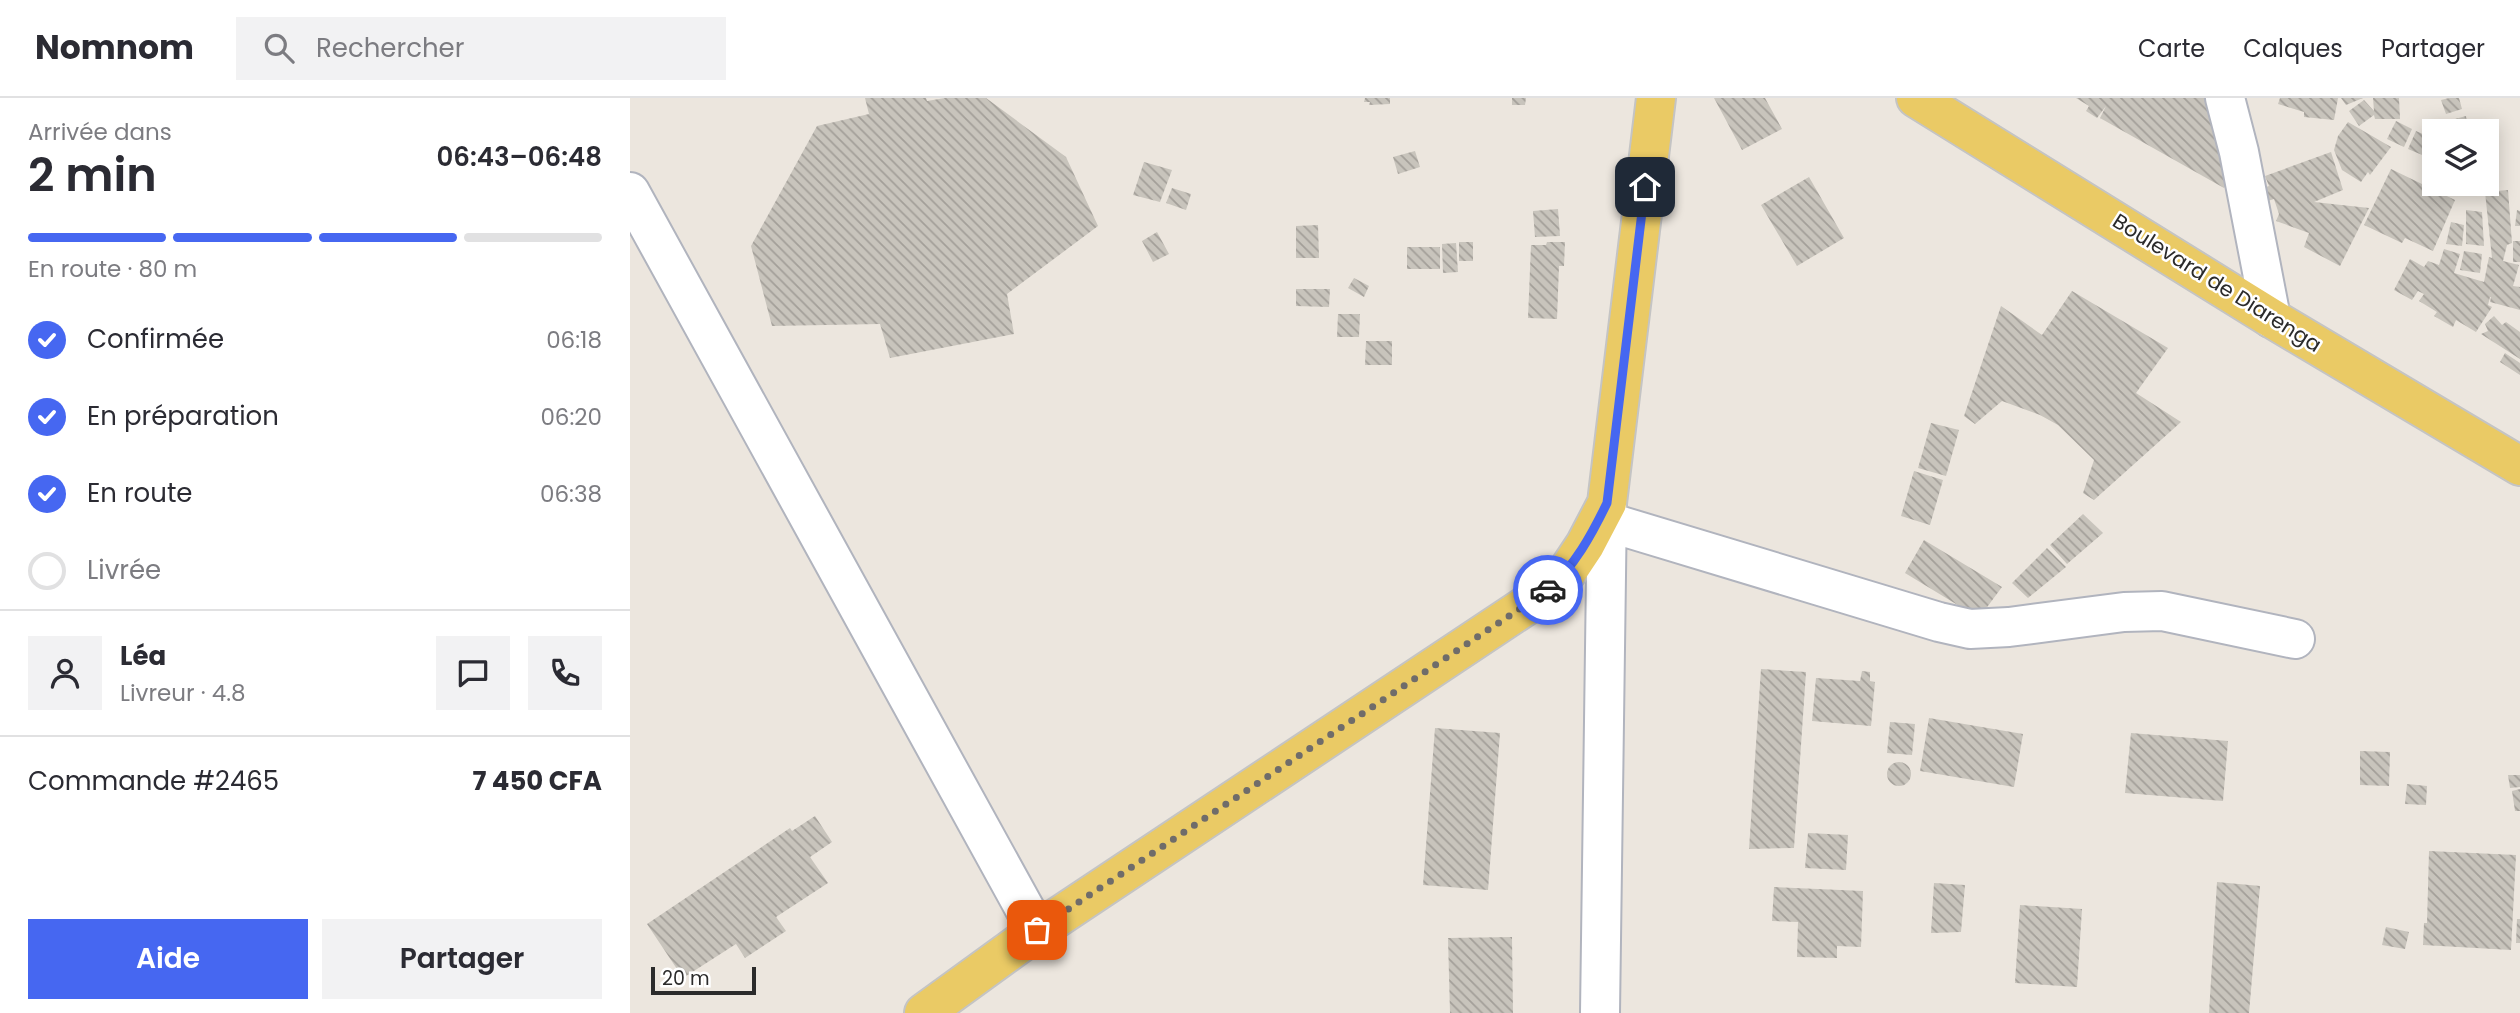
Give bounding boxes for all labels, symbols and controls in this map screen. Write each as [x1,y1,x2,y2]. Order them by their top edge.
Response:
search box [236,17,726,80]
text: Nomnom [35,24,194,71]
icon: search [260,29,298,67]
text: Rechercher [316,30,464,66]
text: Carte [2138,32,2205,65]
text: Calques [2243,32,2343,65]
text: Partager [2381,32,2485,65]
text: Arrivée dans [28,116,172,148]
map controls [2422,119,2499,196]
button: layers [2422,119,2499,196]
text: 06:43–06:48 [437,139,602,175]
text: 2 min [28,143,157,207]
pin [1615,157,1675,217]
icon: home [1626,168,1664,206]
street label: Boulevard de Diarenga [2107,206,2327,359]
text: En route · 80 m [28,253,197,285]
icon: check [28,321,66,359]
text: Confirmée [87,321,224,357]
text: 06:18 [546,324,602,356]
icon: check [28,398,66,436]
text: En préparation [87,398,279,434]
text: 06:20 [540,401,602,433]
icon: check [28,475,66,513]
text: En route [87,475,192,511]
text: 06:38 [540,478,602,510]
text: Livrée [87,552,161,588]
courier [1513,555,1583,625]
icon: car [1529,571,1567,609]
button: person [28,636,102,710]
button: chat [436,636,510,710]
button: phone [528,636,602,710]
text: Léa [120,638,166,674]
text: Livreur · 4.8 [120,677,246,709]
text: Commande #2465 [28,763,279,799]
text: 7 450 CFA [472,763,602,799]
pin [1007,900,1067,960]
icon: bag [1018,911,1056,949]
button: Aide [28,919,308,999]
button: Partager [322,919,602,999]
scale bar [651,964,756,996]
text: 20 m [662,965,710,992]

